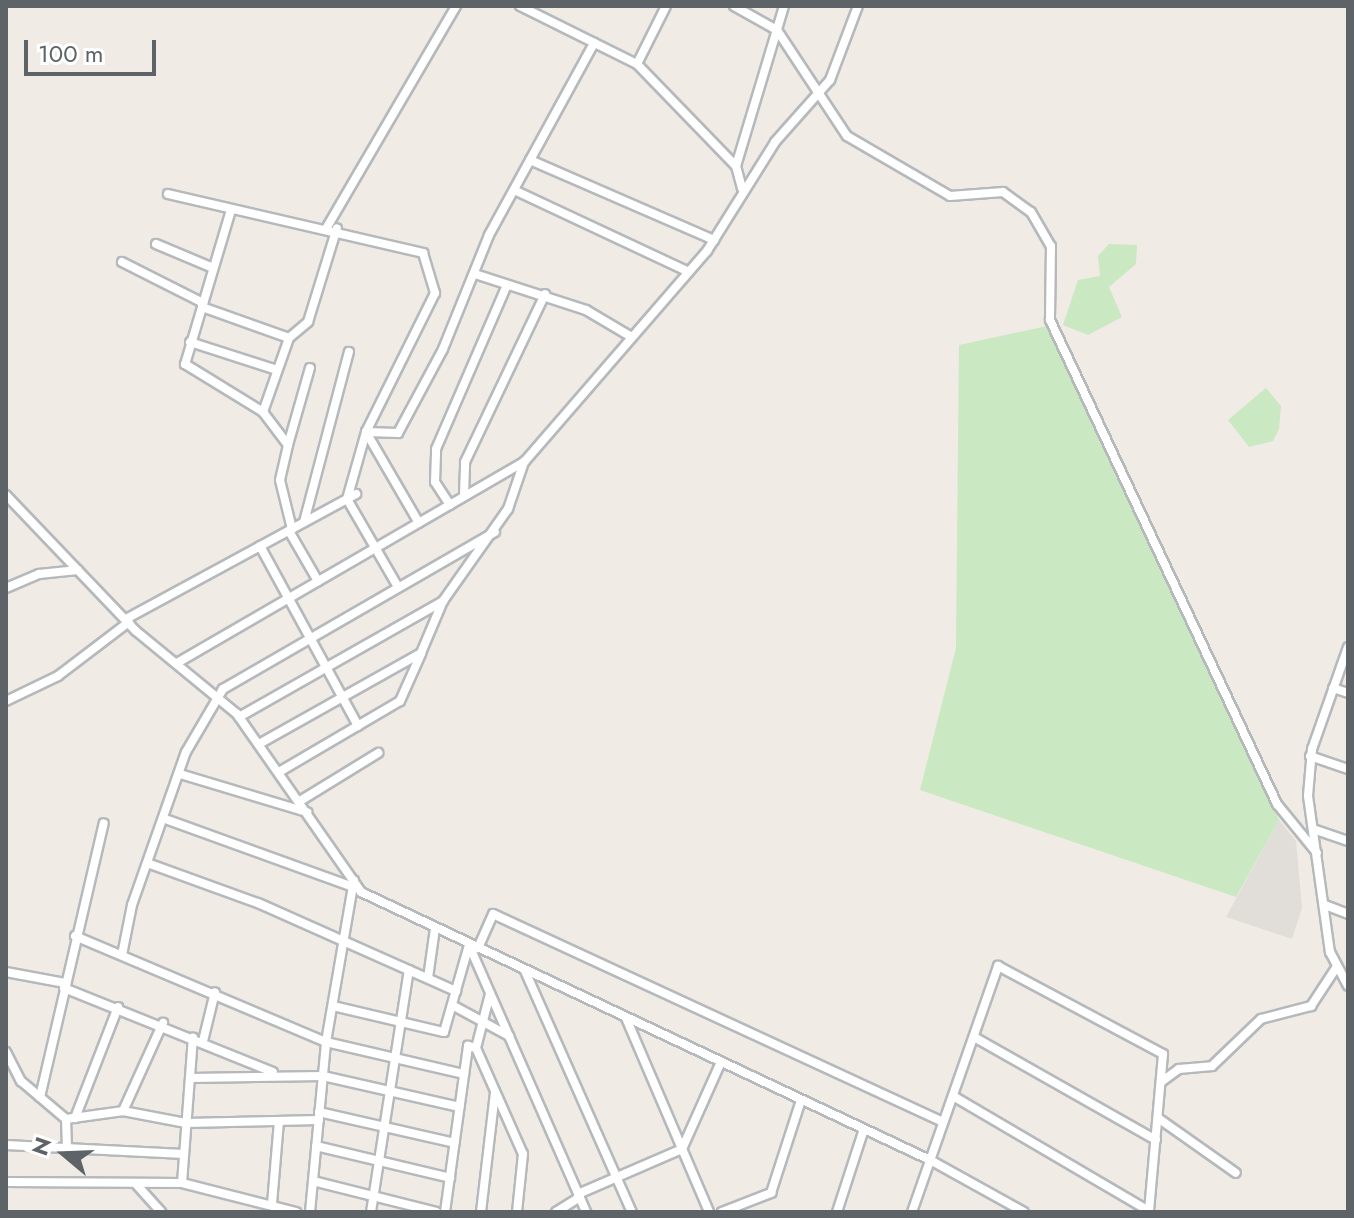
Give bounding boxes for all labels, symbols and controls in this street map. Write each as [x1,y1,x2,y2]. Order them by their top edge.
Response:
scale bar [28,24,160,74]
text: 100 m [38,36,104,71]
north arrow [24,1114,104,1194]
text: N [23,1133,59,1160]

